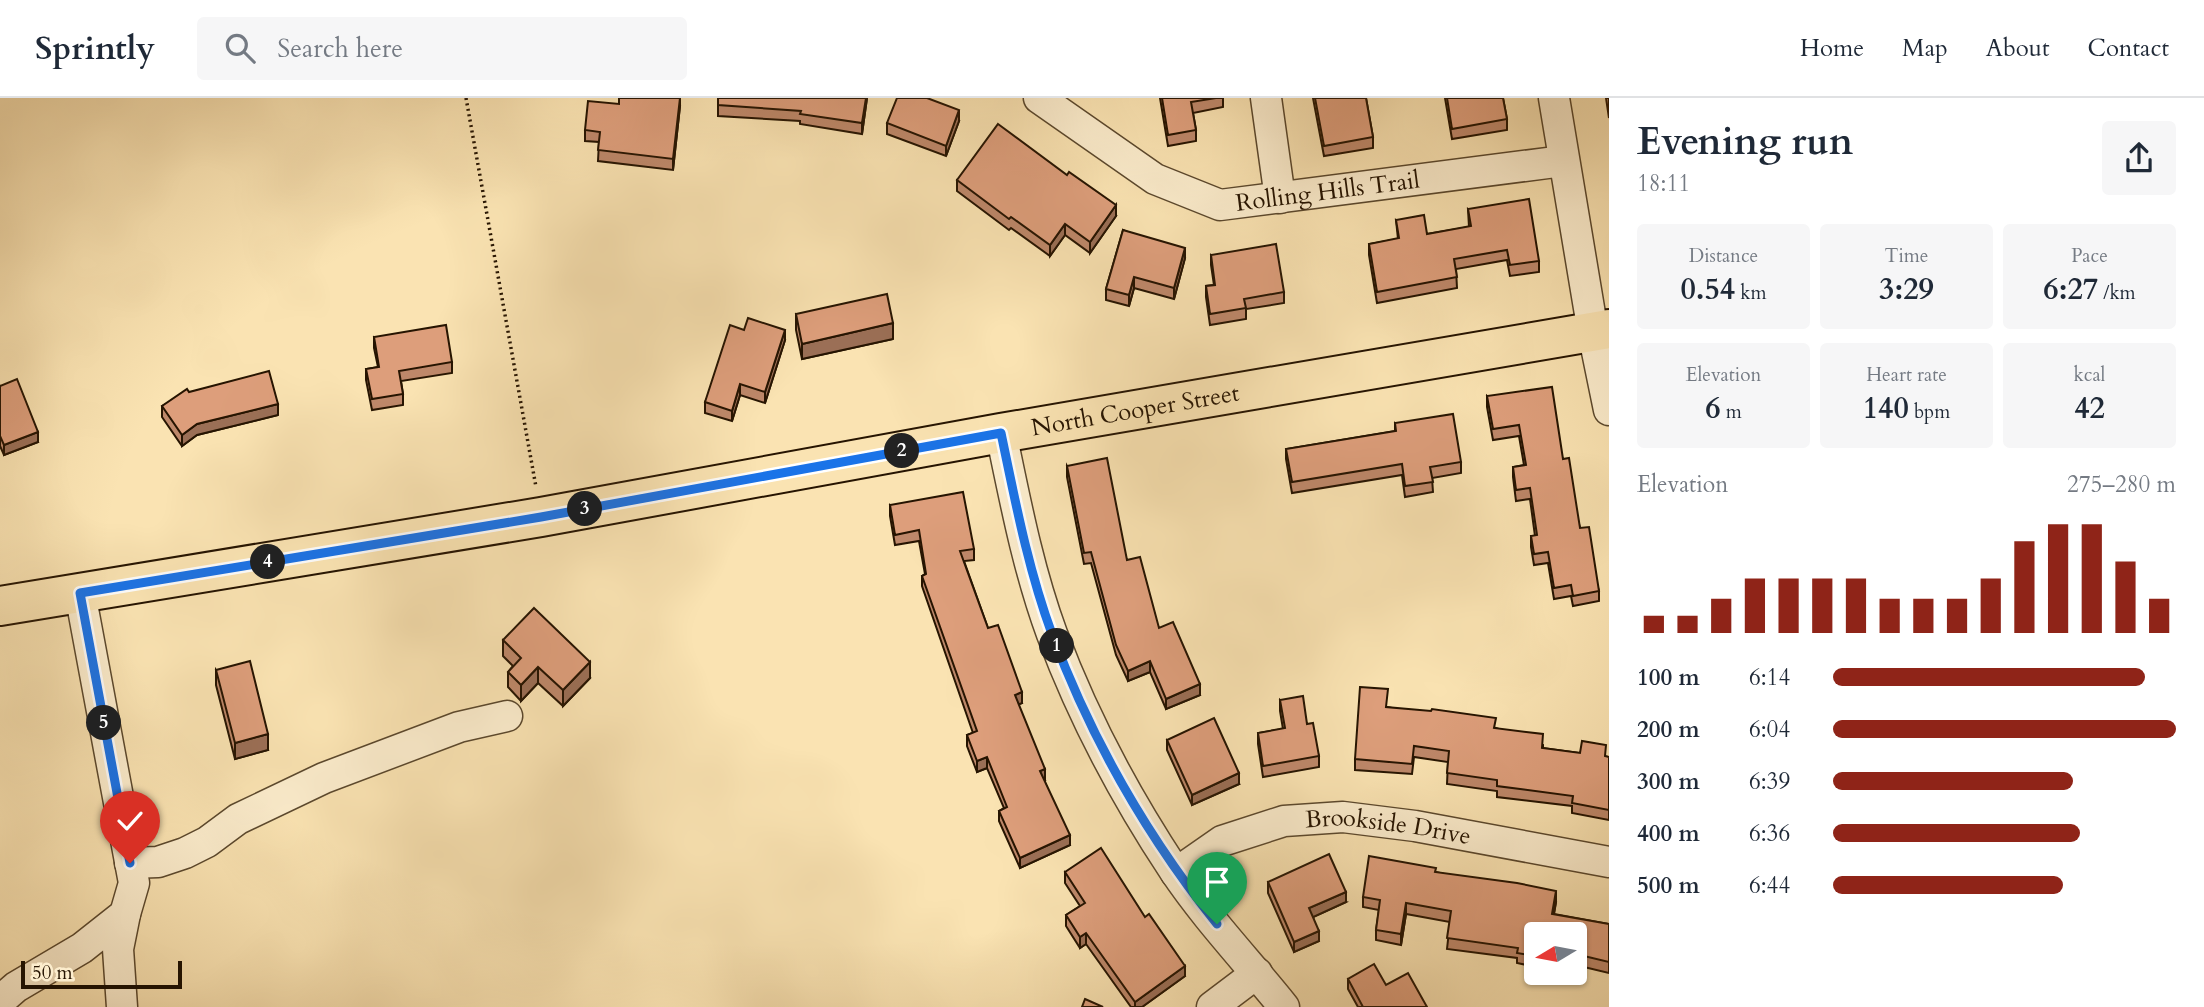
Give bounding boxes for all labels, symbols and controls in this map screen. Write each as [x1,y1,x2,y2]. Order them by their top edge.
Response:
search box [197,17,687,80]
text: Sprintly [35,26,155,71]
icon: search [221,29,259,67]
text: Search here [277,31,403,66]
text: Home [1800,32,1864,65]
text: Map [1902,32,1948,65]
text: About [1986,32,2050,65]
text: Contact [2088,32,2169,65]
text: Evening run [1637,116,1853,168]
button: share [2102,121,2176,195]
street label: Rolling Hills Trail [1234,164,1422,220]
text: 18:11 [1637,168,1690,199]
text: Distance [1689,243,1758,269]
text: Time [1885,243,1928,269]
text: Pace [2071,243,2108,269]
text: 0.54 [1680,269,1735,310]
text: 3:29 [1879,269,1934,310]
text: 6:27 [2043,269,2098,310]
text: km [1735,280,1767,306]
text: /km [2098,280,2136,306]
text: Elevation [1686,362,1761,388]
text: Heart rate [1866,362,1947,388]
text: kcal [2074,362,2105,388]
street label: North Cooper Street [1029,376,1242,445]
text: 6 [1705,388,1721,429]
text: 140 [1863,388,1909,429]
text: 42 [2074,388,2105,429]
text: m [1721,399,1742,425]
text: bpm [1909,399,1950,425]
pin: 2 [884,434,920,468]
text: 2 [897,437,906,463]
text: Elevation [1637,469,1728,500]
text: 275–280 m [2067,469,2176,500]
pin: 3 [568,492,602,526]
text: 3 [580,495,589,521]
pin: 4 [250,545,286,580]
text: 4 [263,548,272,574]
pin: 1 [1040,628,1074,664]
text: 1 [1052,632,1061,658]
text: 100 m [1637,662,1700,693]
text: 6:14 [1749,662,1790,693]
pin: 5 [86,706,122,740]
text: 5 [99,709,108,735]
text: 200 m [1637,714,1700,745]
text: 6:04 [1749,714,1790,745]
text: 300 m [1637,766,1700,797]
text: 6:39 [1749,766,1790,797]
pin [100,791,160,863]
street label: Brookside Drive [1304,801,1474,853]
icon: check [111,802,149,840]
text: 400 m [1637,818,1700,849]
text: 6:36 [1749,818,1790,849]
pin [1187,852,1247,924]
icon: arrive [1198,863,1236,901]
text: 500 m [1637,870,1700,901]
text: 6:44 [1749,870,1790,901]
north arrow [1524,922,1587,985]
map controls [1524,922,1587,985]
scale bar [21,958,182,990]
text: 50 m [32,960,73,986]

